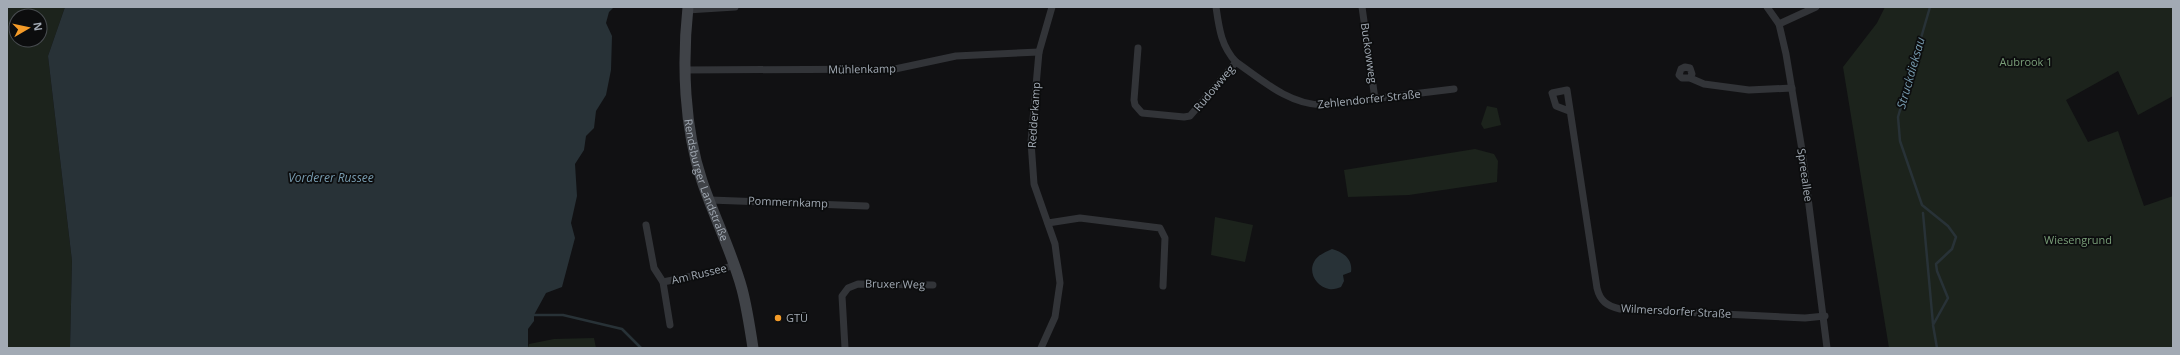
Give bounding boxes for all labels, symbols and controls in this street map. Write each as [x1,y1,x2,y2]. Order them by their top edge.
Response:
north arrow [8,8,48,48]
text: N [30,21,46,32]
street label: Buckowweg [1358,22,1381,84]
water label: Struckdieksau [1892,35,1929,111]
park label: Aubrook 1 [1999,54,2053,69]
street label: Mühlenkamp [828,60,896,77]
street label: Rudowweg [1190,61,1237,114]
street label: Redderkamp [1024,81,1043,148]
street label: Zehlendorfer Straße [1317,86,1421,111]
street label: Rendsburger Landstraße [681,118,733,243]
street label: Spreeallee [1794,147,1817,203]
water label: Vorderer Russee [288,169,374,186]
street label: Pommernkamp [748,193,828,210]
park label: Wiesengrund [2044,232,2112,247]
street label: Am Russee [670,260,728,287]
street label: Bruxer Weg [865,275,925,292]
street label: Wilmersdorfer Straße [1620,300,1732,321]
place label: GTÜ [786,310,808,325]
marker: GTÜ [773,313,783,323]

